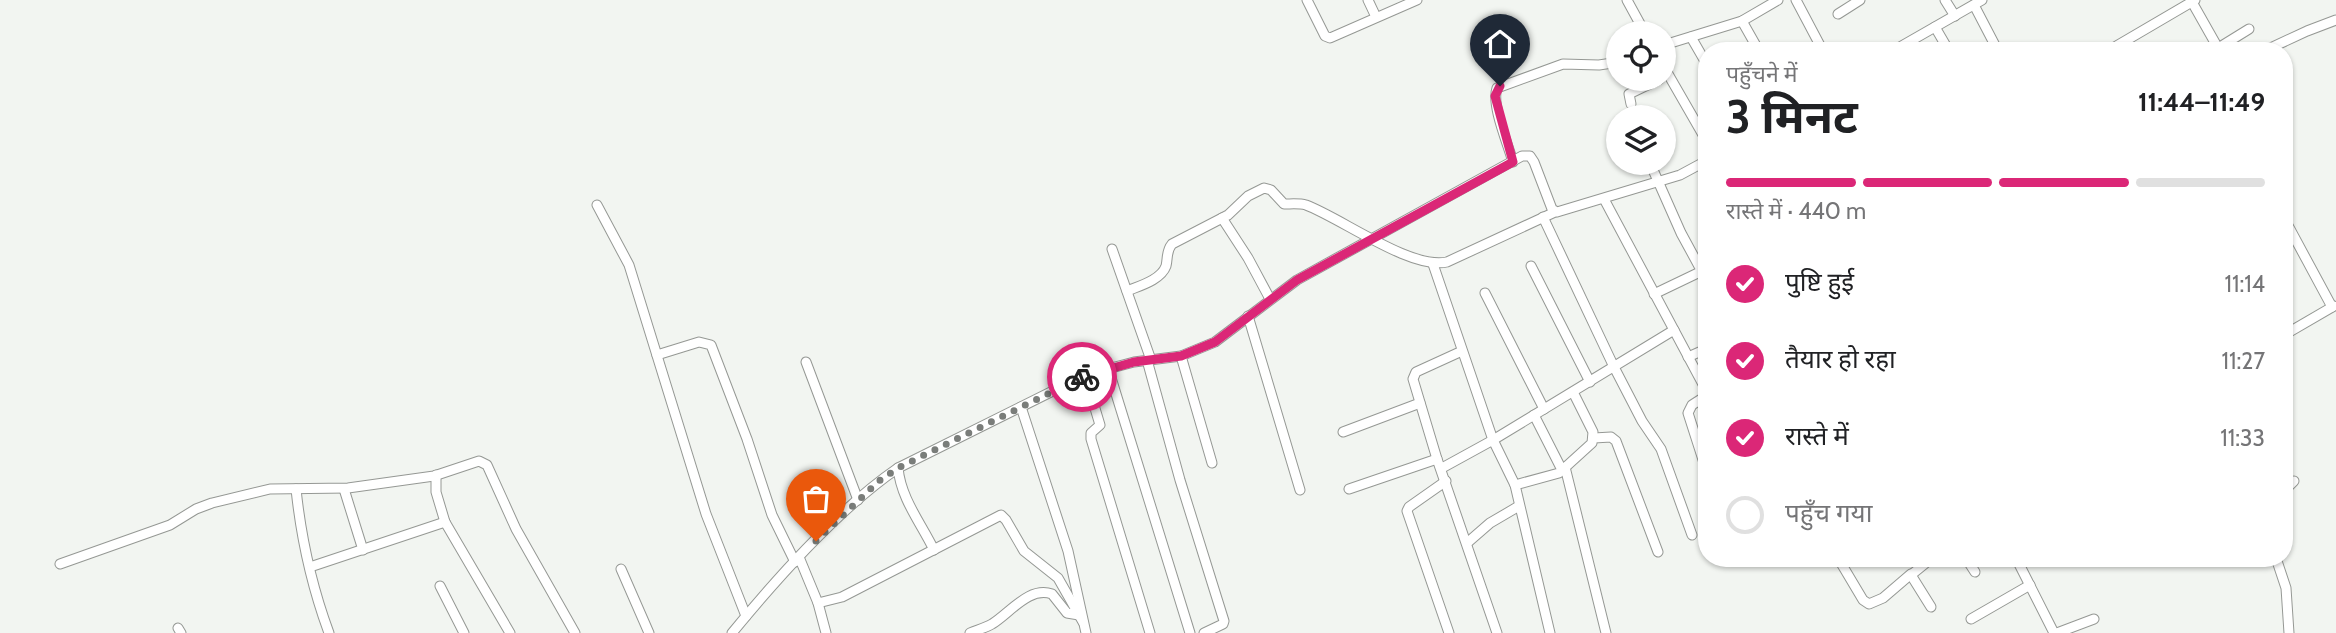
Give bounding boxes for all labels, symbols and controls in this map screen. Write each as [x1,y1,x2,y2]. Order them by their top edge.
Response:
pin [1470,14,1530,86]
map controls [1606,21,1676,175]
button: locate [1606,21,1676,91]
icon: home [1481,25,1519,63]
text: पहुँचने में [1726,60,1798,88]
text: 11:44–11:49 [2138,86,2265,118]
text: 3 मिनट [1726,89,1858,145]
button: layers [1606,105,1676,175]
text: रास्ते में · 440 m [1726,197,1866,225]
icon: check [1726,265,1764,303]
text: पुष्टि हुई [1785,266,1854,298]
text: 11:14 [2224,270,2265,298]
courier [1047,342,1117,412]
icon: check [1726,342,1764,380]
text: तैयार हो रहा [1785,343,1896,375]
text: 11:27 [2222,347,2265,375]
icon: bike [1063,358,1101,396]
icon: check [1726,419,1764,457]
text: रास्ते में [1785,420,1849,452]
text: 11:33 [2220,424,2265,452]
pin [786,469,846,541]
icon: bag [797,480,835,518]
text: पहुँच गया [1785,497,1872,529]

